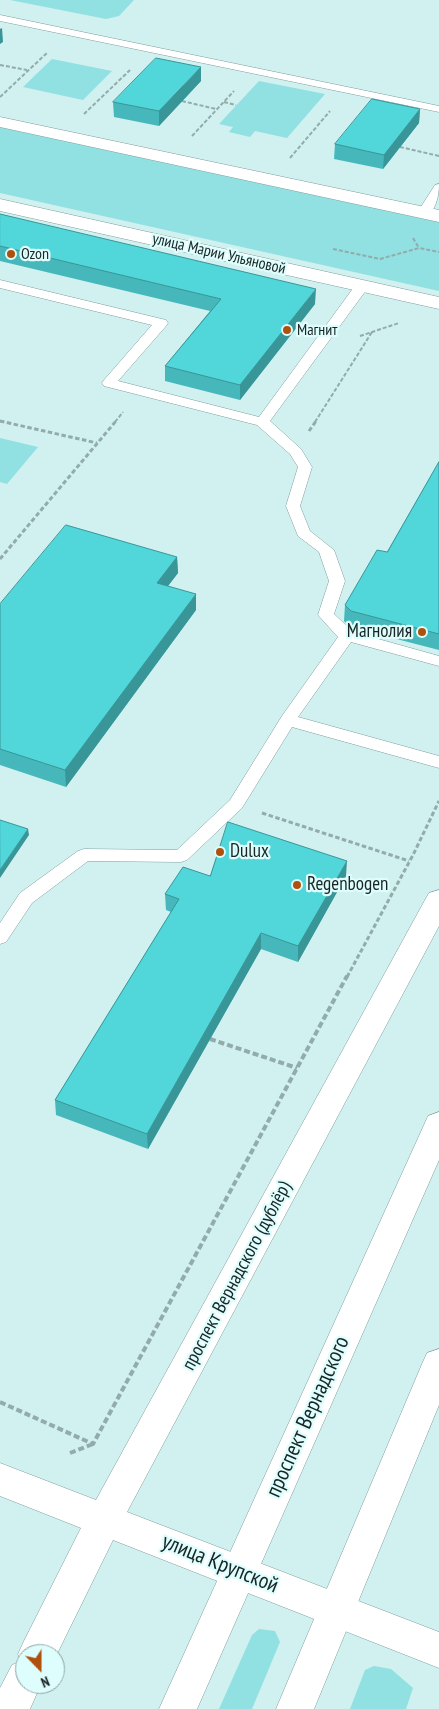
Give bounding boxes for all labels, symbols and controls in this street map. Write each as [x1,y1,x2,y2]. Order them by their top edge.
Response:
street label: улица Марии Ульяновой [150,229,288,279]
place label: Ozon [21,244,49,264]
marker: Ozon [5,248,17,260]
place label: Магнит [297,320,337,340]
marker: Магнит [281,324,293,336]
place label: Магнолия [347,621,412,643]
marker: Магнолия [416,626,428,638]
place label: Dulux [230,841,269,863]
marker: Dulux [214,846,226,858]
place label: Regenbogen [307,874,388,896]
marker: Regenbogen [291,879,303,891]
street label: проспект Вернадского (дублёр) [178,1178,296,1374]
street label: проспект Вернадского [261,1332,355,1502]
street label: улица Крупской [158,1529,282,1599]
north arrow [15,1644,65,1694]
text: N [38,1672,52,1692]

